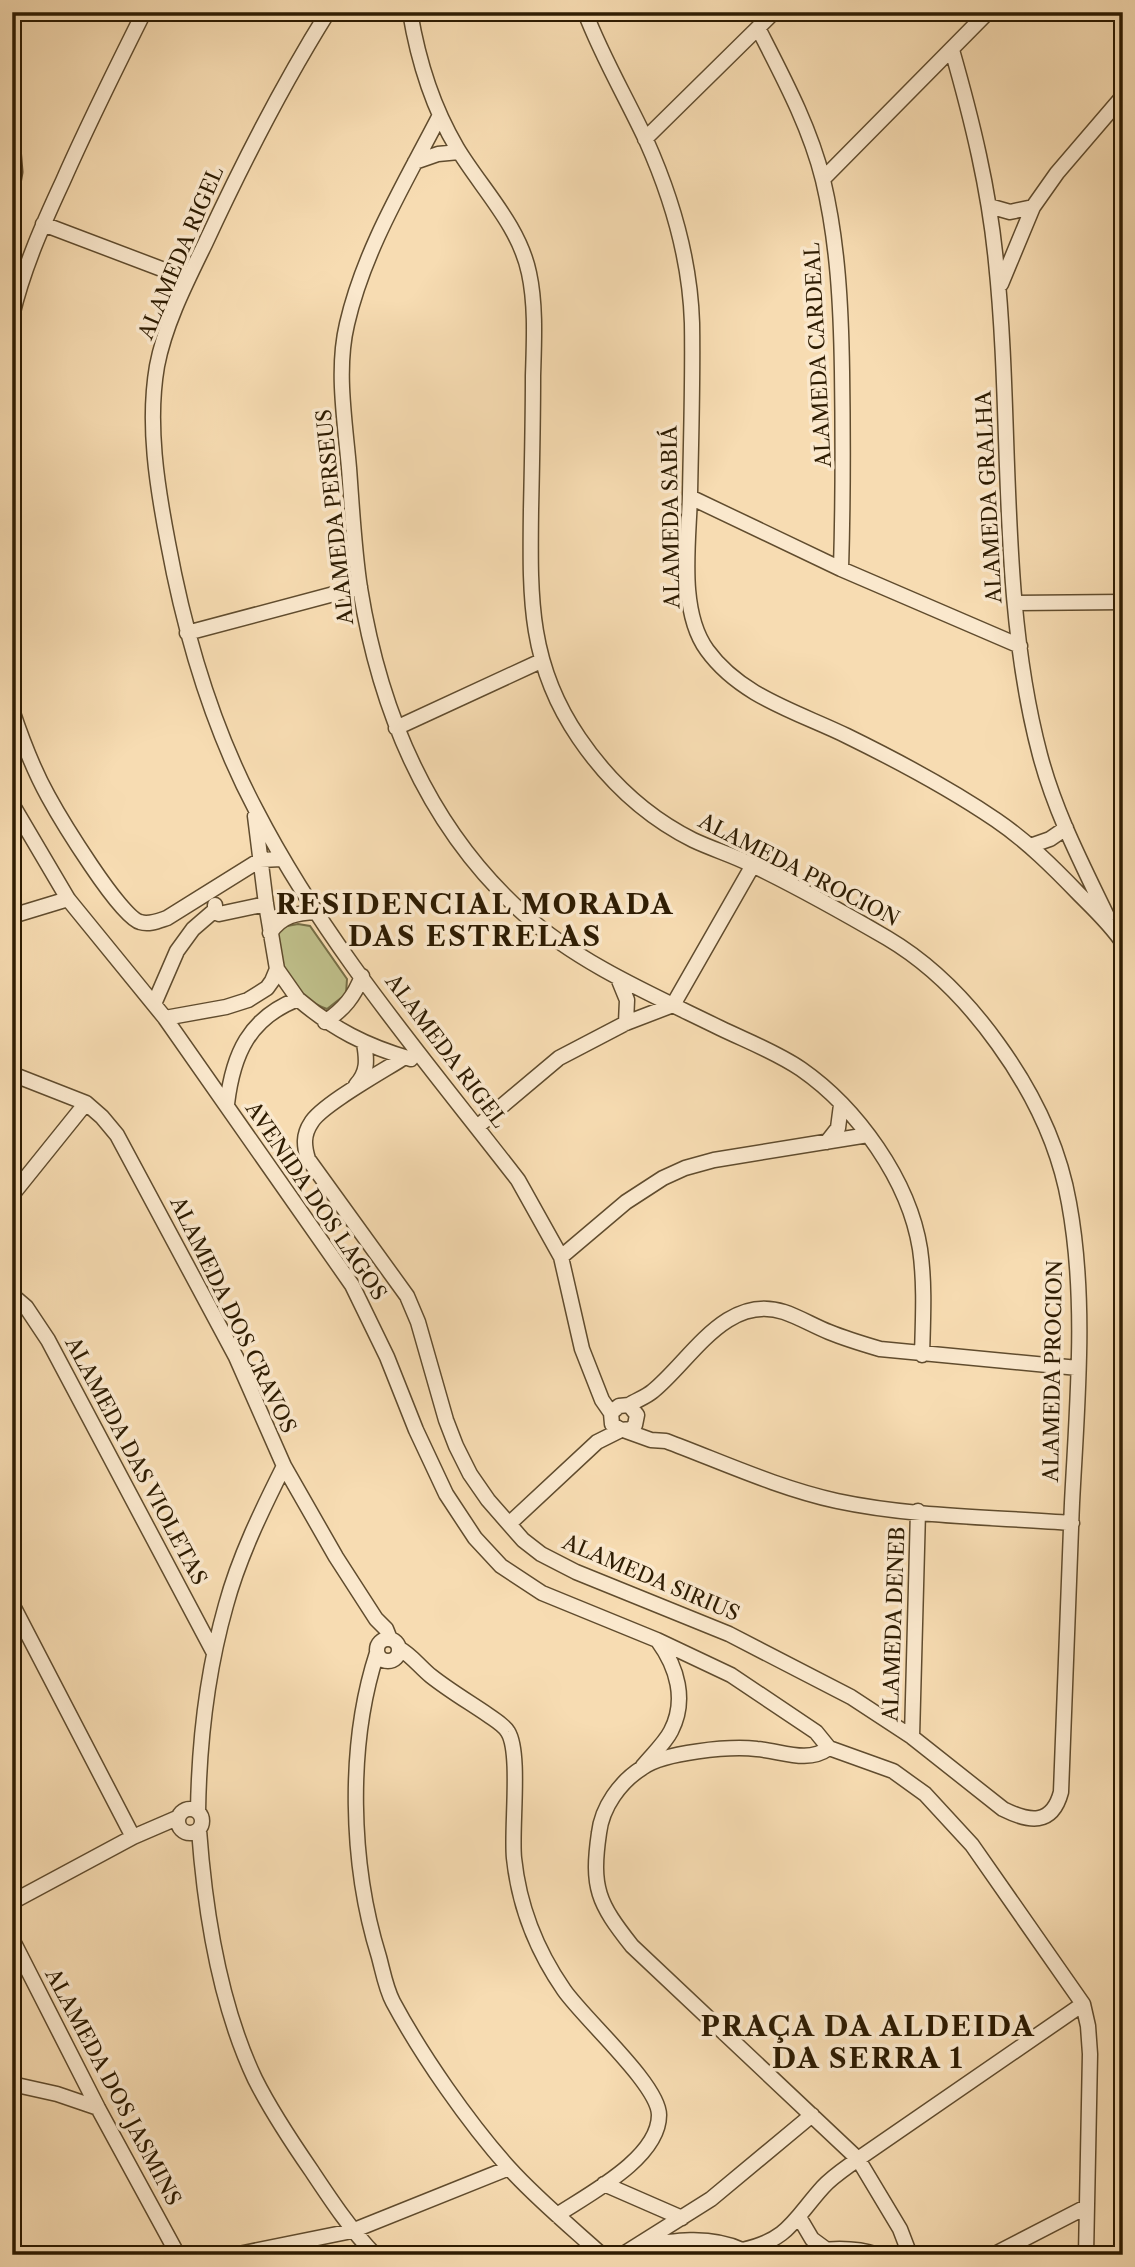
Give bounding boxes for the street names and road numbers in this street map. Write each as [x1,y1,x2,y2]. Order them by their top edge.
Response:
street label: ALAMEDA RIGEL [132,162,228,344]
street label: ALAMEDA CARDEAL [799,242,836,469]
street label: ALAMEDA GRALHA [970,390,1007,605]
street label: ALAMEDA PERSEUS [311,408,358,627]
street label: ALAMEDA SABIÁ [656,425,685,610]
street label: ALAMEDA PROCION [694,808,904,931]
street label: ALAMEDA RIGEL [380,968,512,1132]
street label: AVENIDA DOS LAGOS [240,1096,392,1305]
street label: ALAMEDA DOS CRAVOS [165,1192,302,1437]
street label: ALAMEDA PROCION [1038,1260,1067,1483]
street label: ALAMEDA DAS VIOLETAS [60,1332,213,1589]
street label: ALAMEDA DENEB [878,1526,909,1723]
street label: ALAMEDA SIRIUS [558,1529,743,1626]
street label: ALAMEDA DOS JASMINS [40,1963,187,2209]

